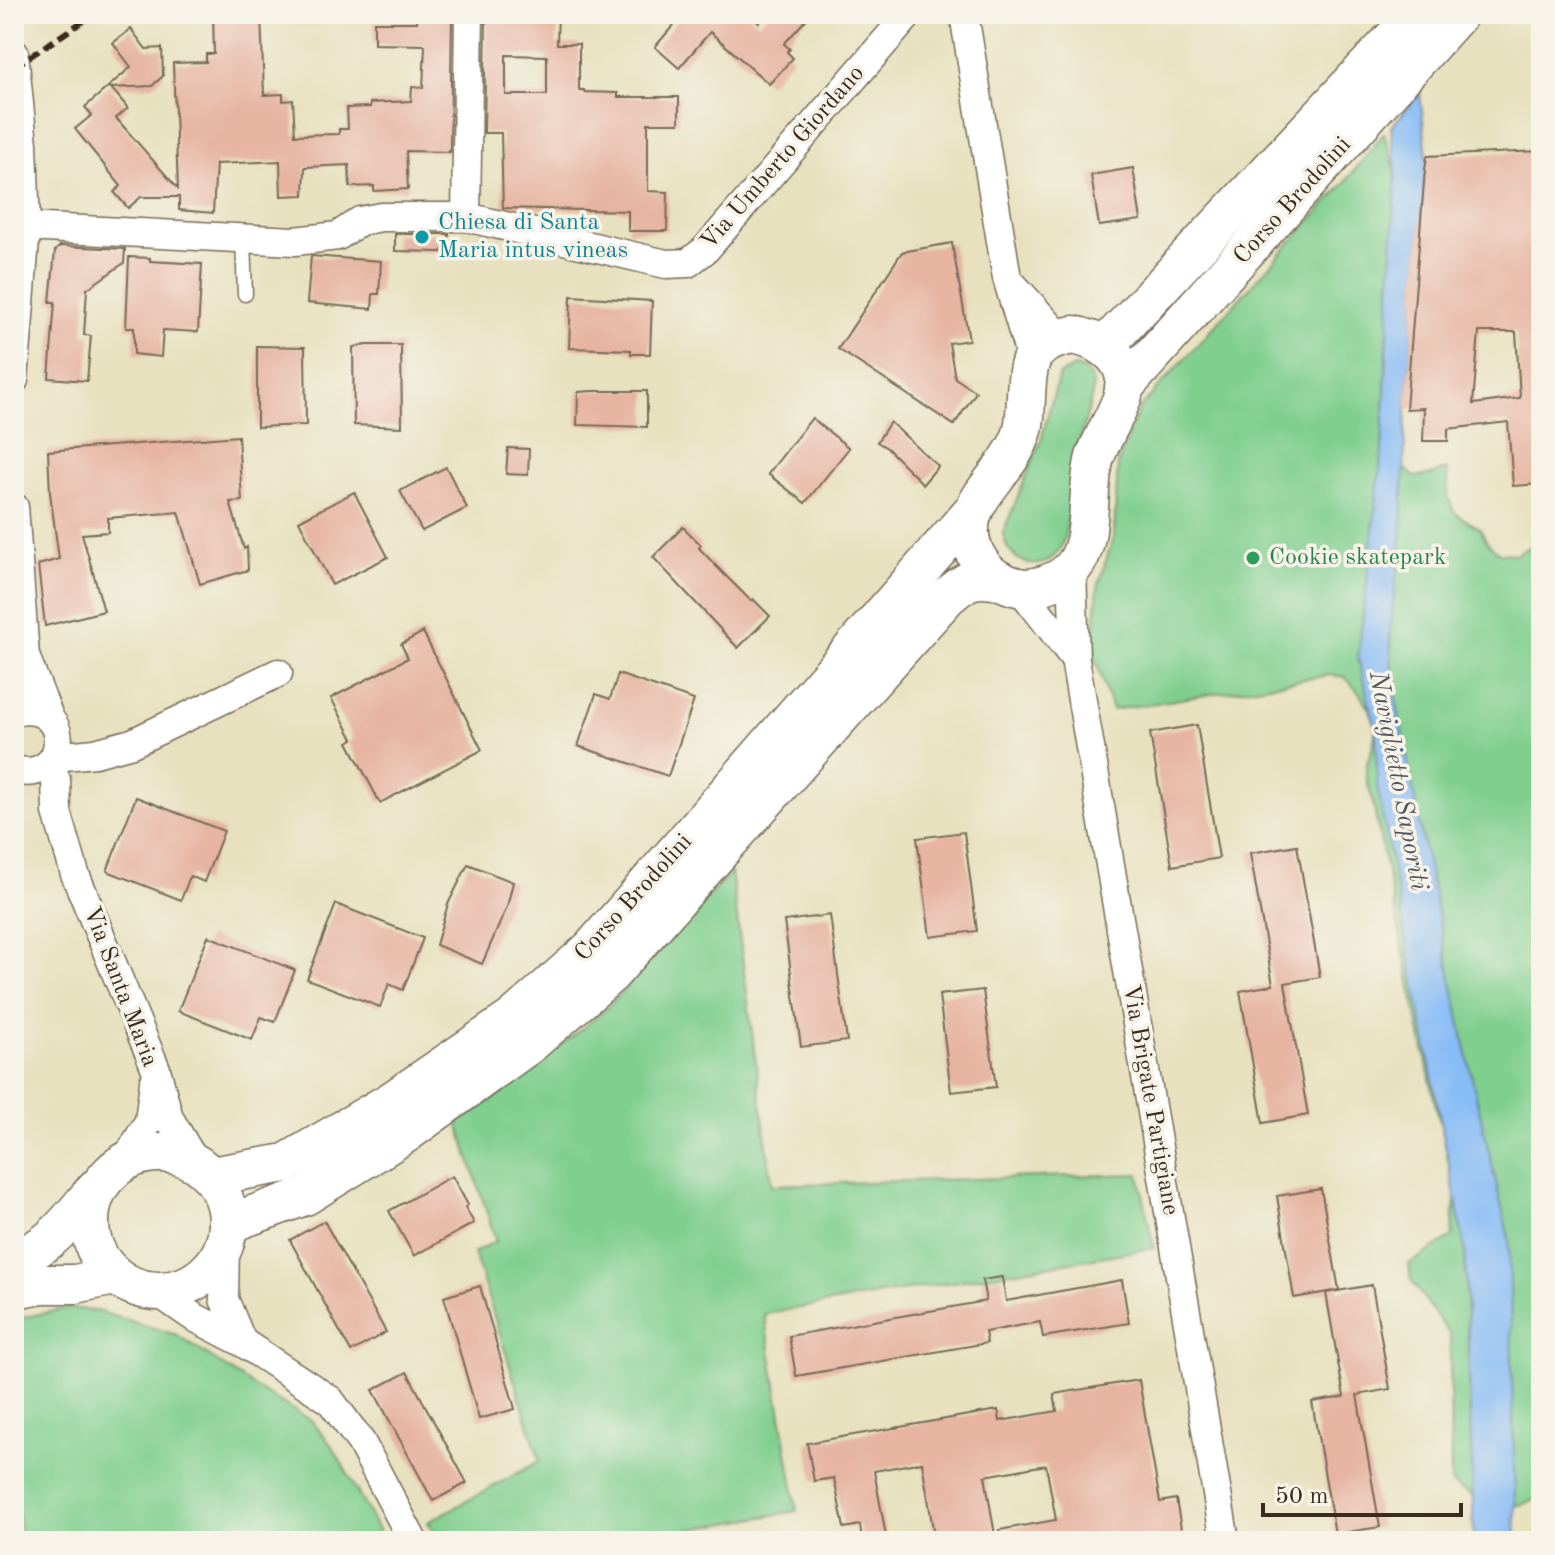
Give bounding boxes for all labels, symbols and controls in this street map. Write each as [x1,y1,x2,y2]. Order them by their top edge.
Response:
street label: Via Umberto Giordano [697,61,869,255]
street label: Corso Brodolini [1230,133,1356,269]
place label: Chiesa di Santa Maria intus vineas [438,211,628,263]
marker: Chiesa di Santa Maria intus vineas [413,228,431,246]
place label: Cookie skatepark [1269,546,1446,570]
marker: Cookie skatepark [1244,549,1262,567]
water label: Naviglietto Saporiti [1364,668,1432,893]
street label: Corso Brodolini [571,830,697,966]
street label: Via Santa Maria [78,904,162,1070]
street label: Via Brigate Partigiane [1118,983,1182,1217]
scale bar [1263,1467,1461,1517]
text: 50 m [1275,1485,1329,1509]

